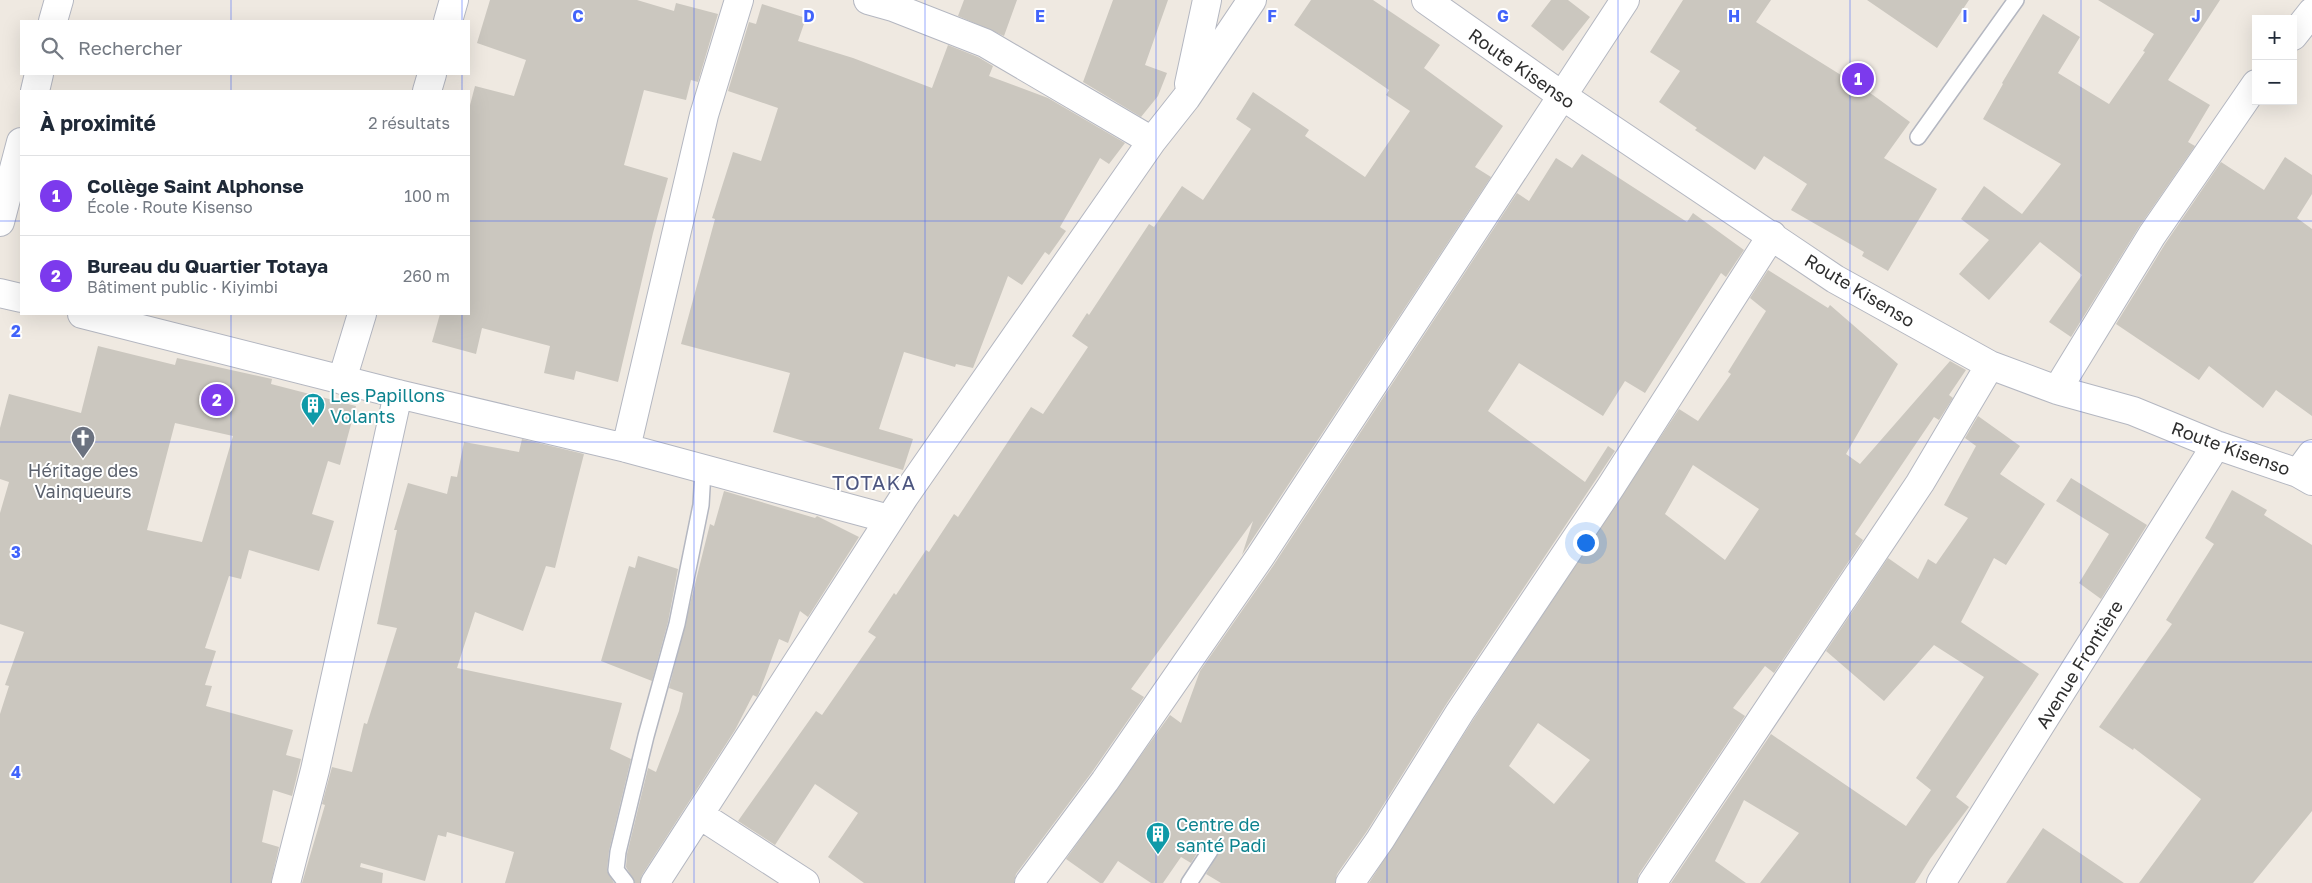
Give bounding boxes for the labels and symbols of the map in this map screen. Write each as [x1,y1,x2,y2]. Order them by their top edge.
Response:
text: C [572,6,584,26]
text: D [803,6,815,26]
text: E [1035,6,1045,26]
text: F [1267,6,1277,26]
text: G [1497,6,1509,26]
text: H [1728,6,1740,26]
text: I [1962,6,1968,26]
text: J [2191,6,2201,26]
street label: Route Kisenso [1465,23,1579,113]
pin: 1 [1842,60,1874,98]
street label: Route Kisenso [1801,249,1919,331]
text: 2 [11,321,21,341]
pin: 2 [201,381,233,419]
place label: Les Papillons Volants [330,384,445,427]
building icon: Les Papillons Volants [300,392,326,426]
street label: Route Kisenso [2169,416,2293,480]
church icon: Héritage des Vainqueurs [70,425,96,459]
place label: Héritage des Vainqueurs [28,459,138,502]
district label: TOTAKA [832,470,916,494]
your location [1573,530,1599,556]
text: 3 [11,542,21,562]
street label: Avenue Frontière [2031,596,2127,732]
text: 4 [11,762,21,782]
place label: Centre de santé Padi [1176,813,1266,856]
building icon: Centre de santé Padi [1145,821,1171,855]

